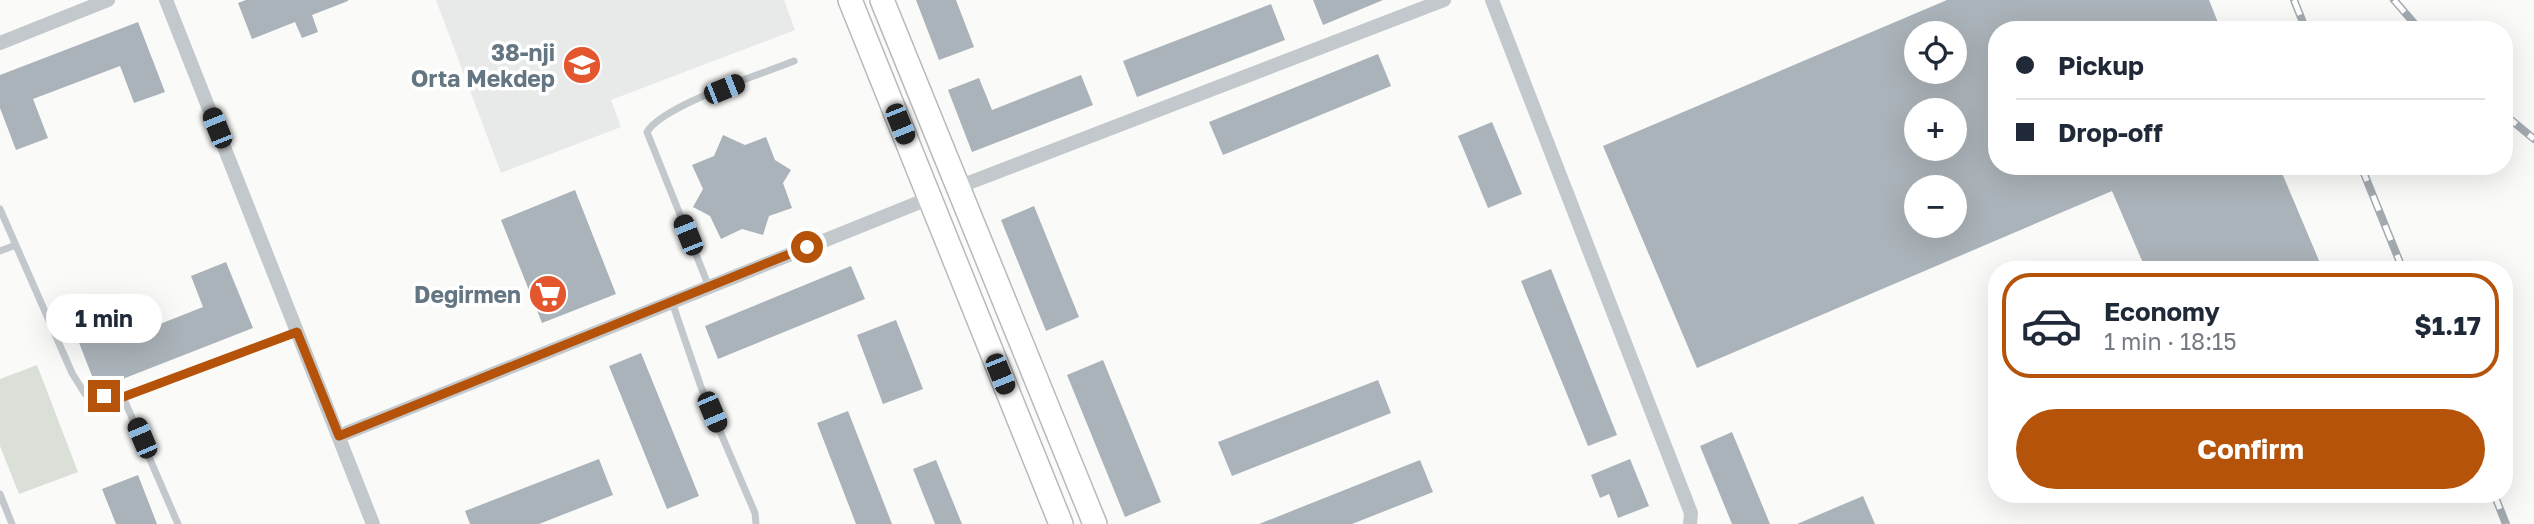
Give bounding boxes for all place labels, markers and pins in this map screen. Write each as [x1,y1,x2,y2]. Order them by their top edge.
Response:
place label: 38-nji Orta Mekdep [411,38,555,92]
school or university icon: 38-nji Orta Mekdep [561,44,603,86]
supermarket icon: Degirmen [527,273,569,315]
place label: Degirmen [414,280,521,308]

